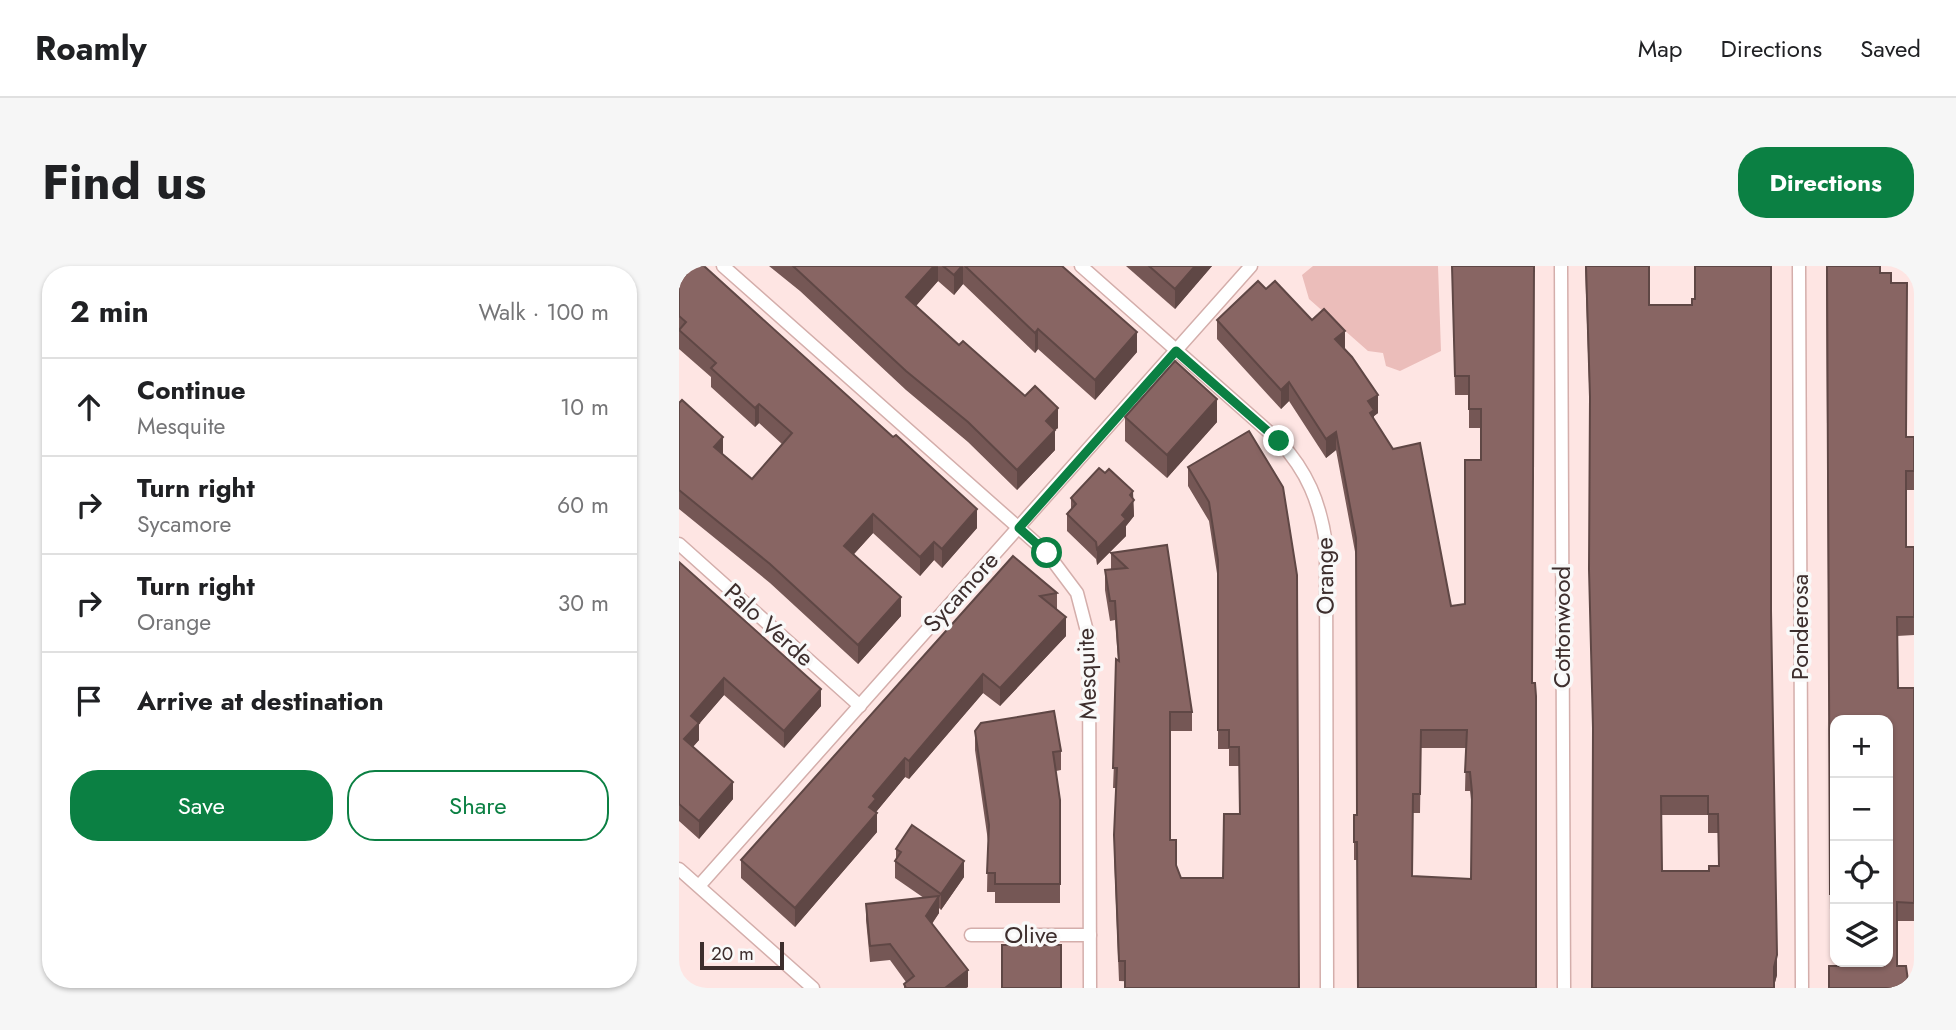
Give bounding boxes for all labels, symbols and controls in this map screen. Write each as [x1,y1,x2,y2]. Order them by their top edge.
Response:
text: Roamly [35,25,147,72]
text: Map [1638,31,1683,66]
text: Directions [1721,31,1822,66]
text: Saved [1860,31,1921,66]
text: Find us [42,147,206,217]
button: Directions [1738,147,1914,218]
text: 2 min [70,290,149,333]
text: Walk · 100 m [479,295,609,329]
text: Continue [137,371,246,409]
icon: ahead [70,388,108,426]
text: 10 m [560,390,609,424]
text: Mesquite [137,409,225,443]
route end [1263,425,1294,456]
text: Turn right [137,469,255,507]
icon: right [70,486,108,524]
text: 60 m [557,488,609,522]
text: Sycamore [137,507,231,541]
route start [1031,537,1062,568]
street label: Orange [1306,537,1343,615]
street label: Sycamore [915,543,1007,640]
street label: Cottonwood [1544,566,1579,688]
text: Turn right [137,567,255,605]
street label: Ponderosa [1782,574,1817,680]
street label: Palo Verde [717,575,822,675]
icon: right [70,584,108,622]
text: 30 m [558,586,609,620]
text: Orange [137,605,211,639]
street label: Mesquite [1067,627,1106,721]
icon: arrive [70,682,108,720]
text: Arrive at destination [137,682,384,720]
map controls [1830,715,1893,967]
button: + [1830,715,1893,778]
button: Save [70,770,333,841]
button: Share [347,770,609,841]
button: − [1830,778,1893,841]
button: locate [1830,841,1893,904]
button: layers [1830,904,1893,967]
street label: Olive [1004,917,1058,952]
scale bar [700,939,784,971]
text: 20 m [711,940,754,967]

